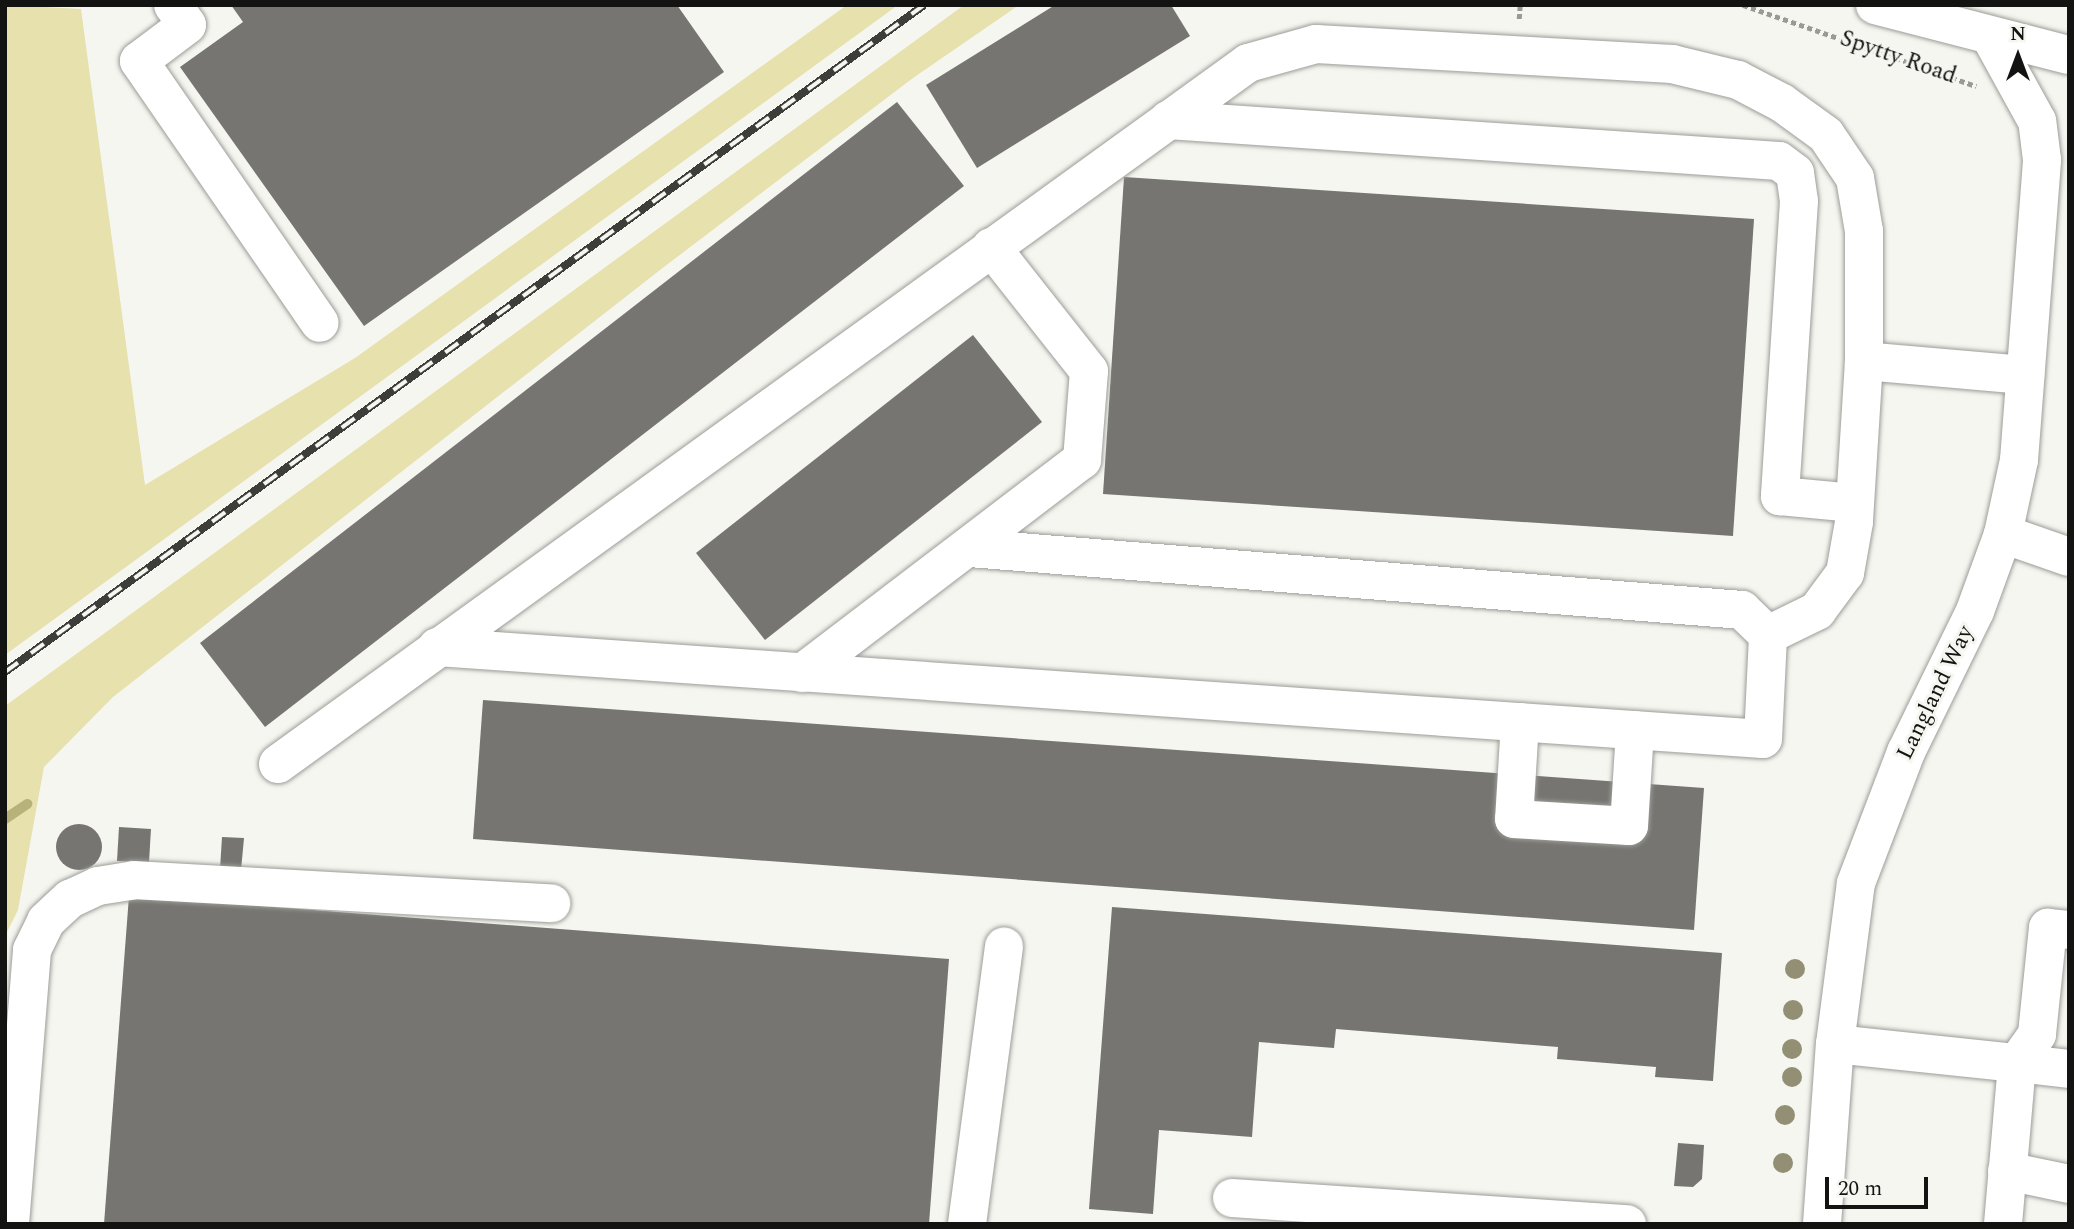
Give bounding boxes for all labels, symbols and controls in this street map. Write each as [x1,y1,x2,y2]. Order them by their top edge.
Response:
text: N [2010,20,2026,49]
north arrow [1983,21,2053,91]
street label: Spytty Road [1836,25,1960,91]
street label: Langland Way [1892,621,1980,765]
scale bar [1829,1162,1932,1206]
text: 20 m [1838,1173,1882,1205]

